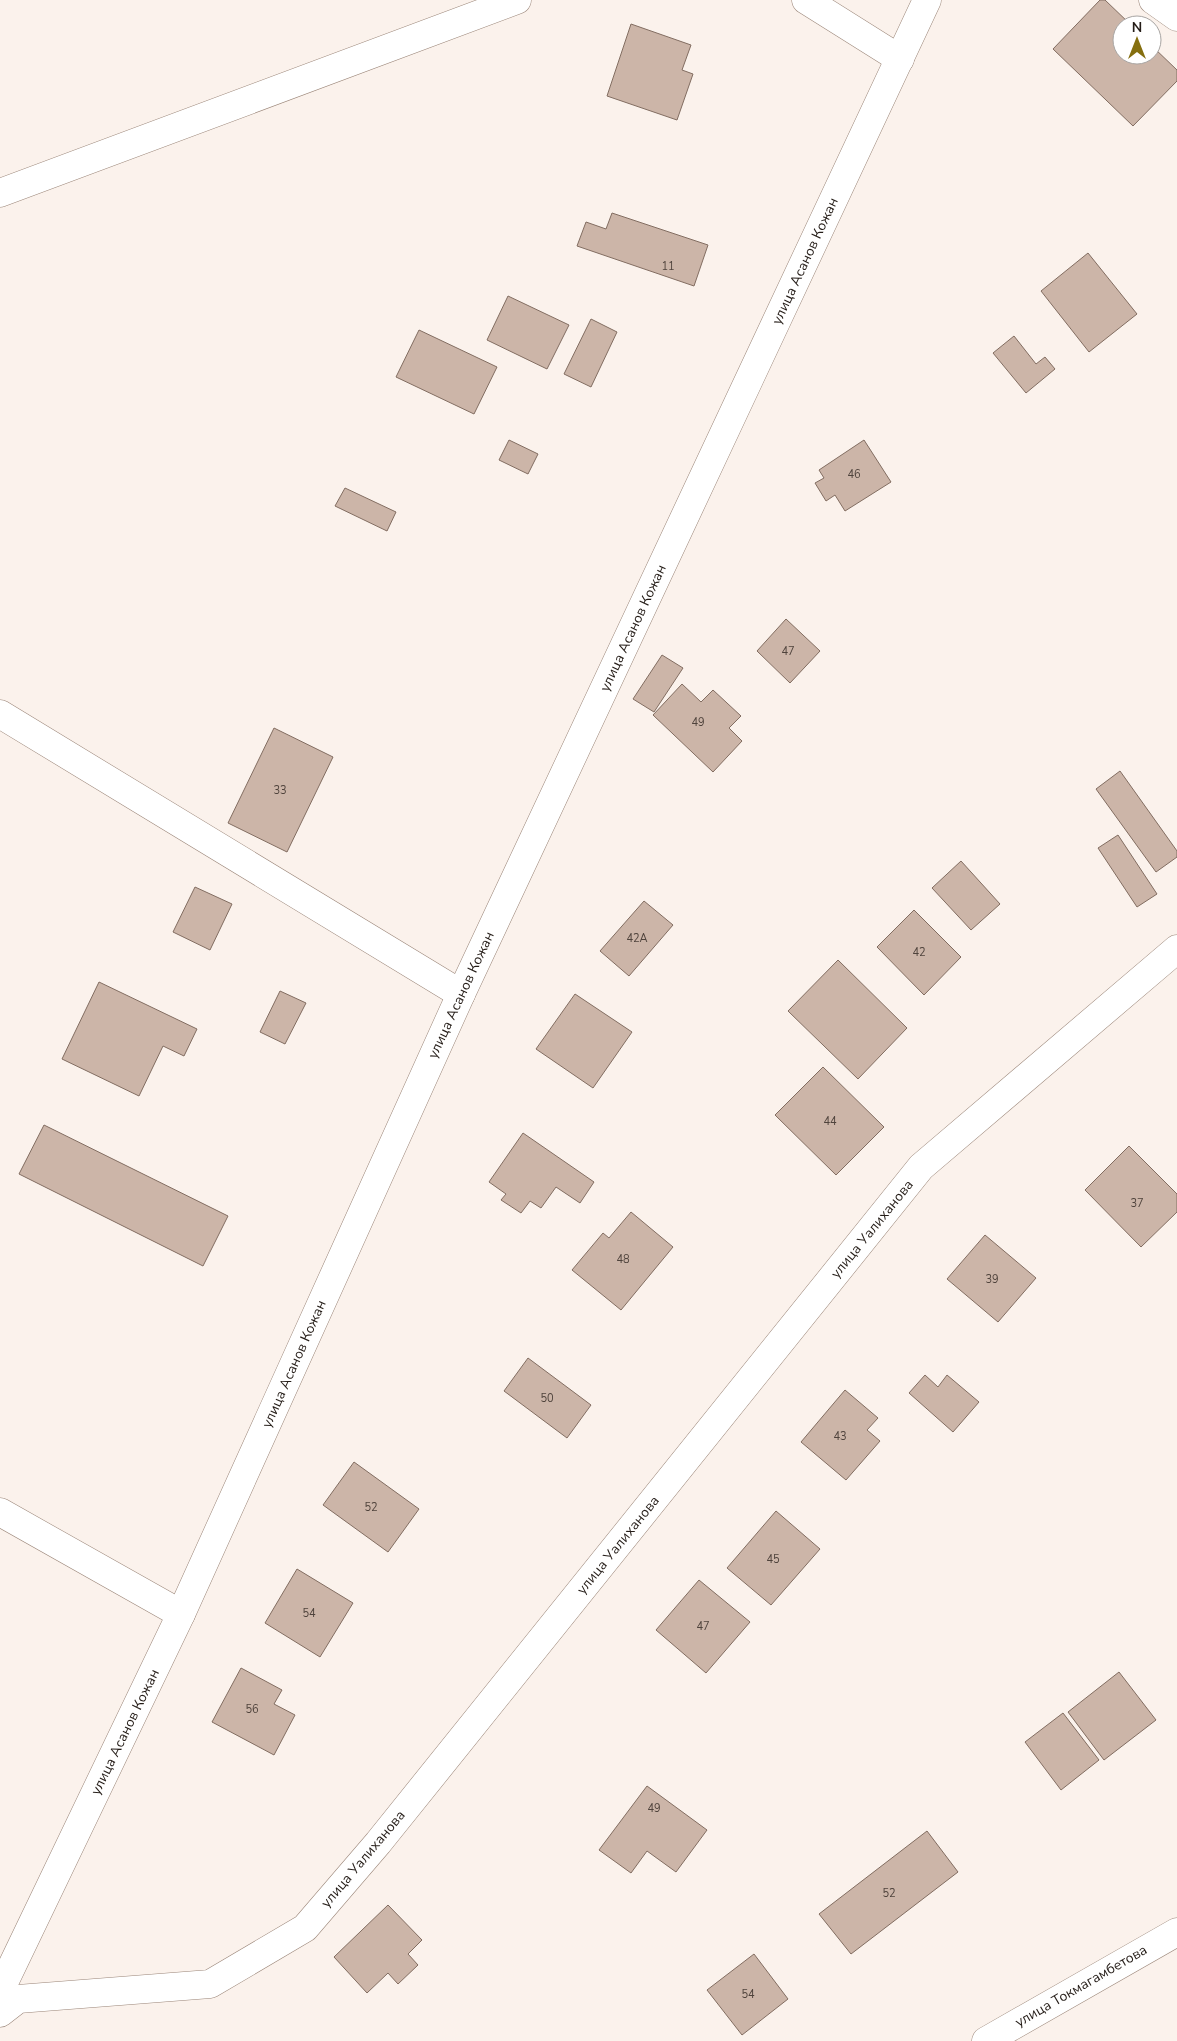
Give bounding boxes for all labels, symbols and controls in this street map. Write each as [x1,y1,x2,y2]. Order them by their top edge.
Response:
north arrow [1112,15,1162,65]
text: N [1132,18,1142,37]
street label: улица Асанов Кожан [767,194,843,328]
house number: 11 [661,259,675,274]
house number: 46 [847,467,861,482]
street label: улица Асанов Кожан [595,561,671,695]
house number: 47 [781,644,795,659]
house number: 49 [691,715,705,730]
house number: 33 [273,783,287,798]
street label: улица Асанов Кожан [423,928,499,1062]
house number: 42А [626,931,648,946]
house number: 42 [912,945,926,960]
house number: 44 [823,1114,837,1129]
street label: улица Уалиханова [826,1176,918,1282]
house number: 37 [1130,1196,1144,1211]
house number: 48 [616,1252,630,1267]
house number: 39 [985,1272,999,1287]
street label: улица Асанов Кожан [257,1297,331,1431]
house number: 50 [540,1391,554,1406]
house number: 43 [833,1429,847,1444]
street label: улица Уалиханова [572,1492,664,1598]
house number: 52 [364,1500,378,1515]
house number: 45 [766,1552,780,1567]
house number: 54 [302,1606,316,1621]
house number: 47 [696,1619,710,1634]
street label: улица Асанов Кожан [86,1666,164,1798]
house number: 56 [245,1702,259,1717]
house number: 49 [647,1801,661,1816]
street label: улица Уалиханова [317,1806,409,1912]
house number: 52 [882,1886,896,1901]
street label: улица Токмагамбетова [1011,1940,1151,2032]
house number: 54 [741,1987,755,2002]

